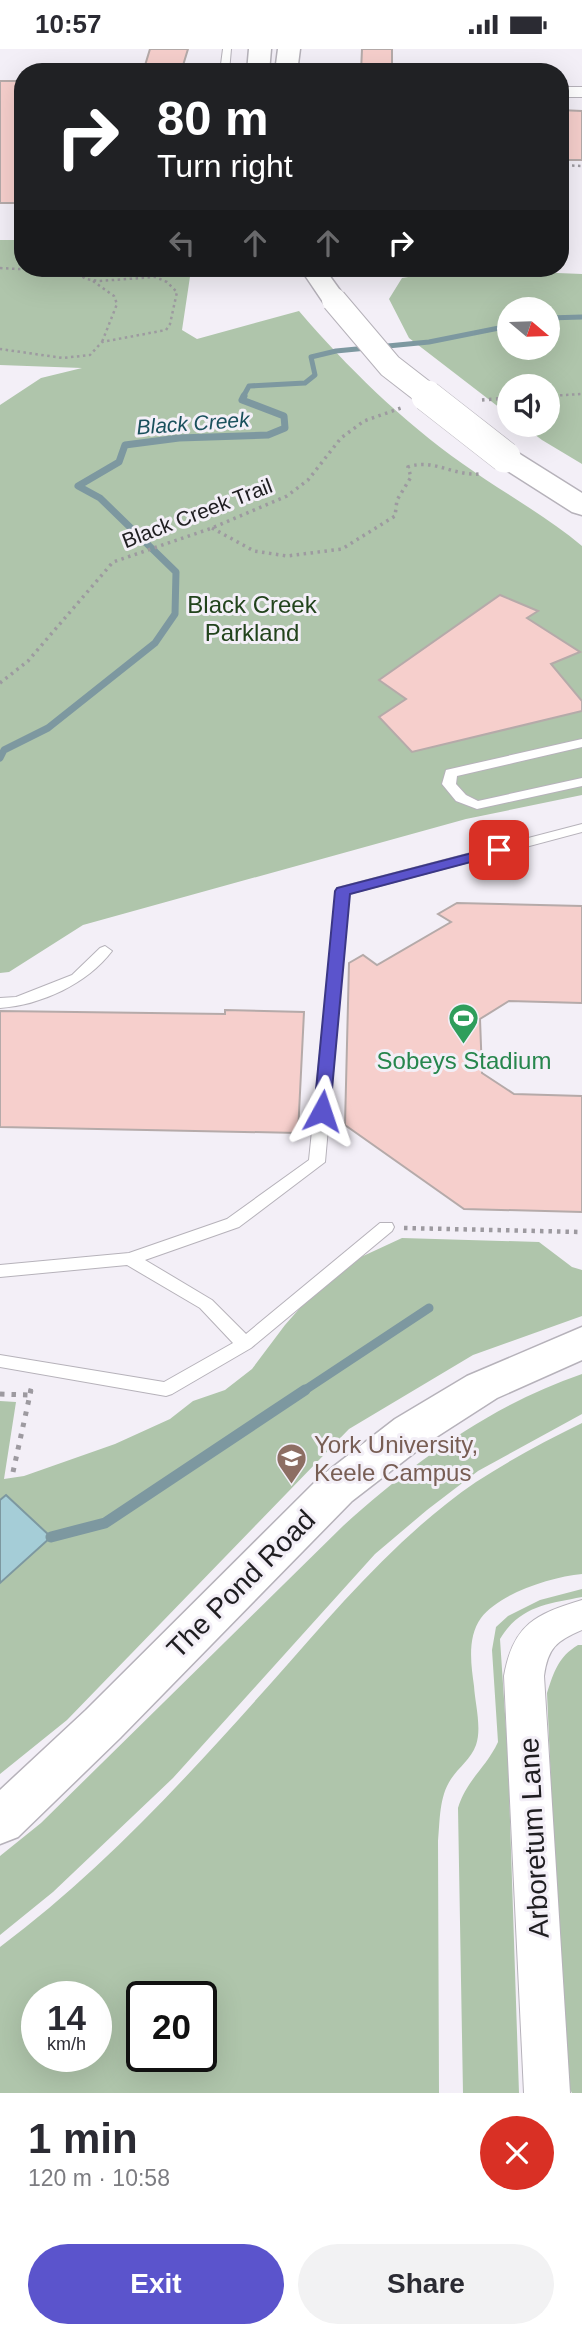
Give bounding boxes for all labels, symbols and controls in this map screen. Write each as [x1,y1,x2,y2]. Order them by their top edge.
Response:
text: 10:57 [35,9,102,39]
icon: right [42,91,133,182]
text: 80 m [157,91,269,145]
text: Turn right [157,148,293,184]
icon: left [163,224,201,262]
icon: ahead [236,224,274,262]
icon: ahead [309,224,347,262]
icon: right [382,224,420,262]
north arrow [497,297,560,361]
map controls [497,297,560,437]
button: sound [497,374,560,437]
water label: Black Creek [136,407,252,438]
street label: Black Creek Trail [119,474,275,552]
park label: Black Creek Parkland [187,591,318,646]
pin [469,820,529,880]
icon: arrive [480,831,518,869]
sports icon: Sobeys Stadium [447,1001,481,1045]
place label: Sobeys Stadium [377,1047,551,1074]
position arrow [285,1074,359,1148]
place label: York University, Keele Campus [314,1431,478,1486]
school or university icon: York University, Keele Campus [274,1441,308,1485]
street label: The Pond Road [161,1504,321,1664]
street label: Arboretum Lane [513,1737,555,1939]
speed limit sign: 20 [126,1981,217,2072]
text: 14 [47,1998,86,2037]
text: km/h [47,2034,86,2054]
text: 1 min [28,2115,138,2162]
button: close [480,2116,554,2190]
text: 120 m · 10:58 [28,2165,170,2191]
button: Exit [28,2244,284,2324]
button: Share [298,2244,554,2324]

